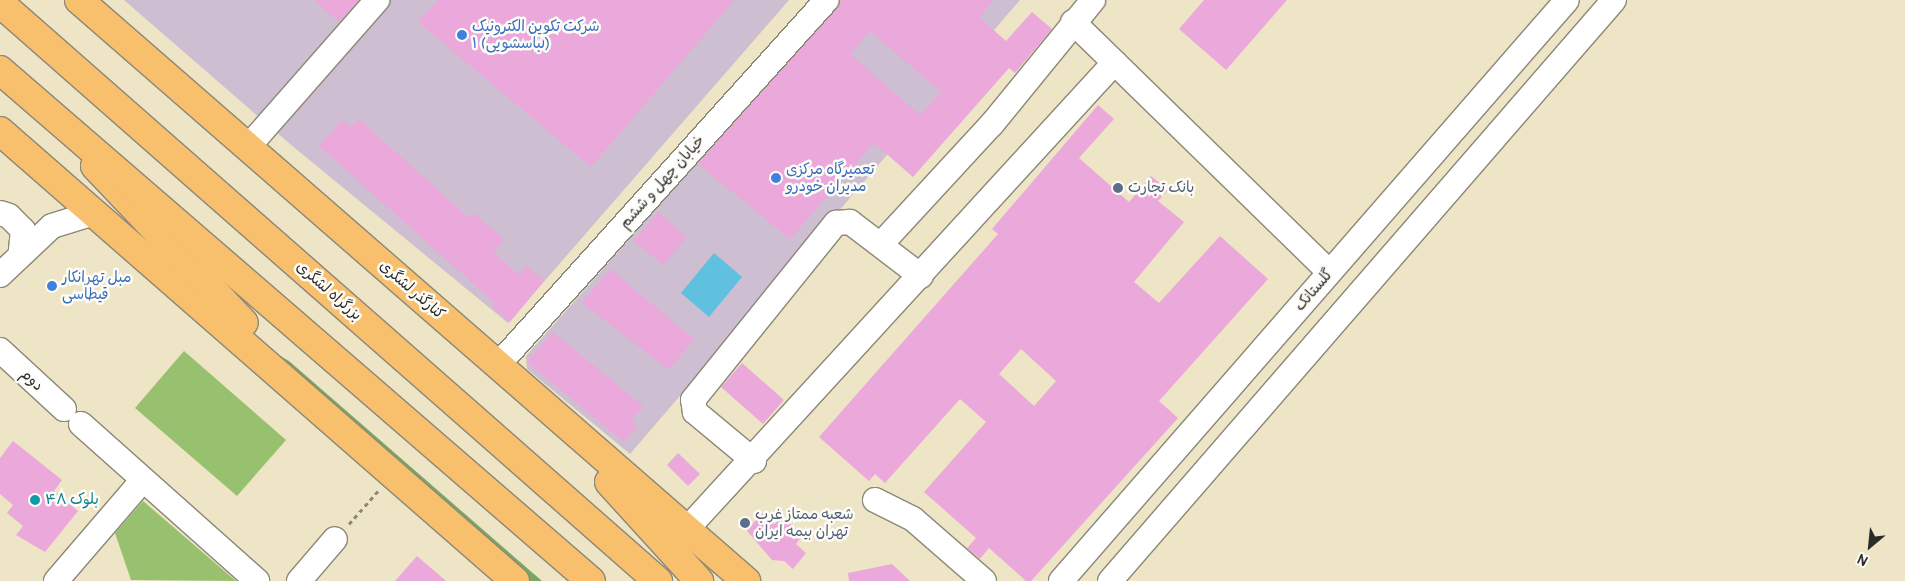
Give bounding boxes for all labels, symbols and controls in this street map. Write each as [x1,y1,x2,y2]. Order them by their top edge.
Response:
place label: شرکت تکوین الکترونیک ۱ (لباسشویی) [472,17,600,52]
marker: شرکت تکوین الکترونیک ۱ (لباسشویی) [456,29,468,41]
street label: خیابان چهل و ششم [616,132,708,232]
place label: تعمیرگاه مرکزی مدیران خودرو [786,160,875,195]
marker: تعمیرگاه مرکزی مدیران خودرو [770,172,782,184]
place label: بانک تجارت [1128,179,1194,197]
marker: بانک تجارت [1112,182,1124,194]
street label: کنارگذر لشگری [376,257,448,323]
street label: بزرگراه لشگری [293,258,365,324]
street label: گلستانک [1291,265,1337,315]
place label: مبل تهرانکار قیطاسی [62,268,132,303]
marker: مبل تهرانکار قیطاسی [46,280,58,292]
street label: دوم [17,365,47,395]
place label: بلوک ۴۸ [45,491,99,509]
marker: بلوک ۴۸ [29,494,41,506]
place label: شعبه ممتاز غرب تهران بیمه ایران [755,505,854,540]
marker: شعبه ممتاز غرب تهران بیمه ایران [739,517,751,529]
north arrow [1845,521,1895,571]
text: N [1855,550,1871,569]

